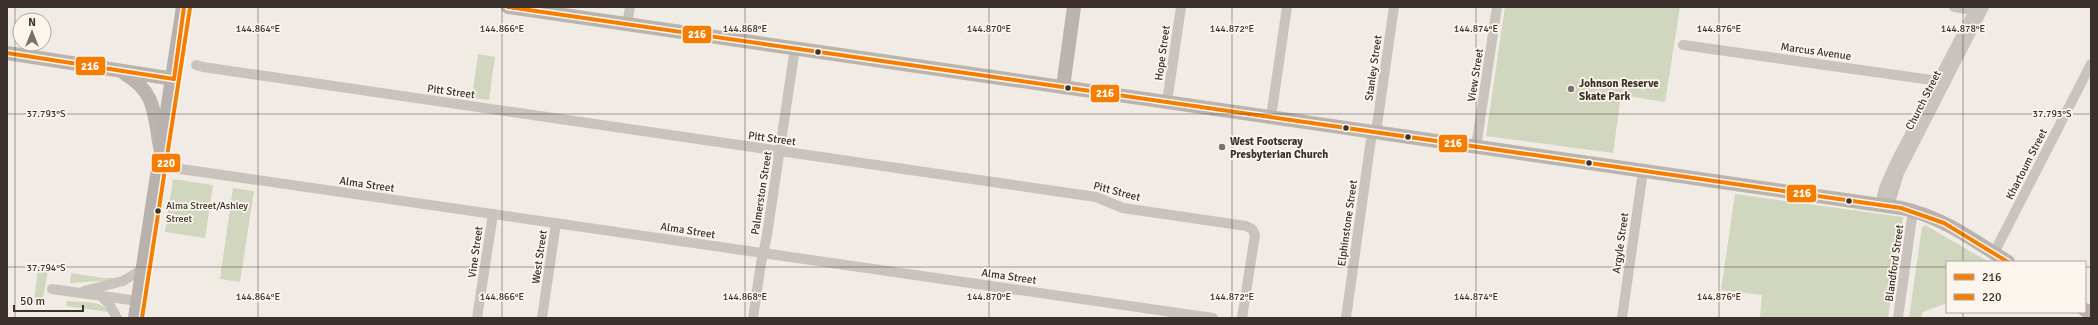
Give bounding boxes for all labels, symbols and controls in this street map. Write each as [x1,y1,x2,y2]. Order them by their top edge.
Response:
north arrow [12,12,52,52]
text: N [28,16,36,29]
text: 144.864°E [236,23,281,35]
text: 144.866°E [480,23,525,35]
text: 144.868°E [723,23,768,35]
text: 144.870°E [967,23,1012,35]
text: 144.872°E [1210,23,1255,35]
text: 144.874°E [1454,23,1499,35]
text: 144.876°E [1697,23,1742,35]
text: 144.878°E [1941,23,1986,35]
line badge: 216 [682,25,712,44]
street label: Hope Street [1152,25,1173,81]
text: 216 [688,28,706,41]
street label: Stanley Street [1362,34,1385,102]
street label: Marcus Avenue [1780,40,1852,63]
unlabelled marker [813,47,823,57]
street label: View Street [1465,47,1486,103]
line badge: 216 [75,56,106,76]
text: 216 [81,60,99,73]
street label: Church Street [1903,68,1944,132]
place label: Johnson Reserve Skate Park [1579,77,1659,103]
street label: Pitt Street [426,82,476,101]
unlabelled marker [1063,83,1073,93]
line badge: 216 [1090,84,1120,103]
marker: Johnson Reserve Skate Park [1566,84,1576,94]
text: 216 [1096,87,1114,100]
text: 37.793°S [27,108,66,120]
text: 37.793°S [2033,108,2072,120]
unlabelled marker [1341,123,1351,133]
street label: Khartoum Street [2003,127,2050,202]
street label: Pitt Street [747,129,797,148]
unlabelled marker [1403,132,1413,142]
line badge: 216 [1438,134,1468,153]
place label: West Footscray Presbyterian Church [1230,135,1328,161]
text: 216 [1444,137,1462,150]
marker: West Footscray Presbyterian Church [1217,142,1227,152]
street label: Palmerston Street [748,150,775,236]
line badge: 220 [151,153,181,173]
text: 220 [157,157,175,170]
unlabelled marker [1584,158,1594,168]
street label: Alma Street [339,174,395,195]
street label: Pitt Street [1092,179,1142,204]
street label: Elphinstone Street [1335,179,1360,267]
line badge: 216 [1786,184,1817,203]
text: 216 [1793,187,1811,200]
unlabelled marker [1844,196,1854,206]
place label: Alma Street/Ashley Street [166,200,248,225]
marker: Alma Street/Ashley Street [153,206,163,216]
street label: Argyle Street [1610,212,1631,274]
street label: Alma Street [660,220,716,241]
street label: Blandford Street [1883,224,1906,302]
street label: Vine Street [465,225,486,279]
street label: West Street [529,229,550,285]
legend [1946,261,2086,313]
text: 37.794°S [27,262,66,274]
street label: Alma Street [981,266,1037,287]
text: 216 [1982,270,2001,285]
scale bar [14,287,83,313]
text: 220 [1982,290,2001,305]
text: 144.864°E [236,291,281,303]
text: 144.866°E [480,291,525,303]
text: 144.868°E [723,291,768,303]
text: 144.870°E [967,291,1012,303]
text: 144.872°E [1210,291,1255,303]
text: 144.874°E [1454,291,1499,303]
text: 144.876°E [1697,291,1742,303]
text: 50 m [20,294,45,309]

